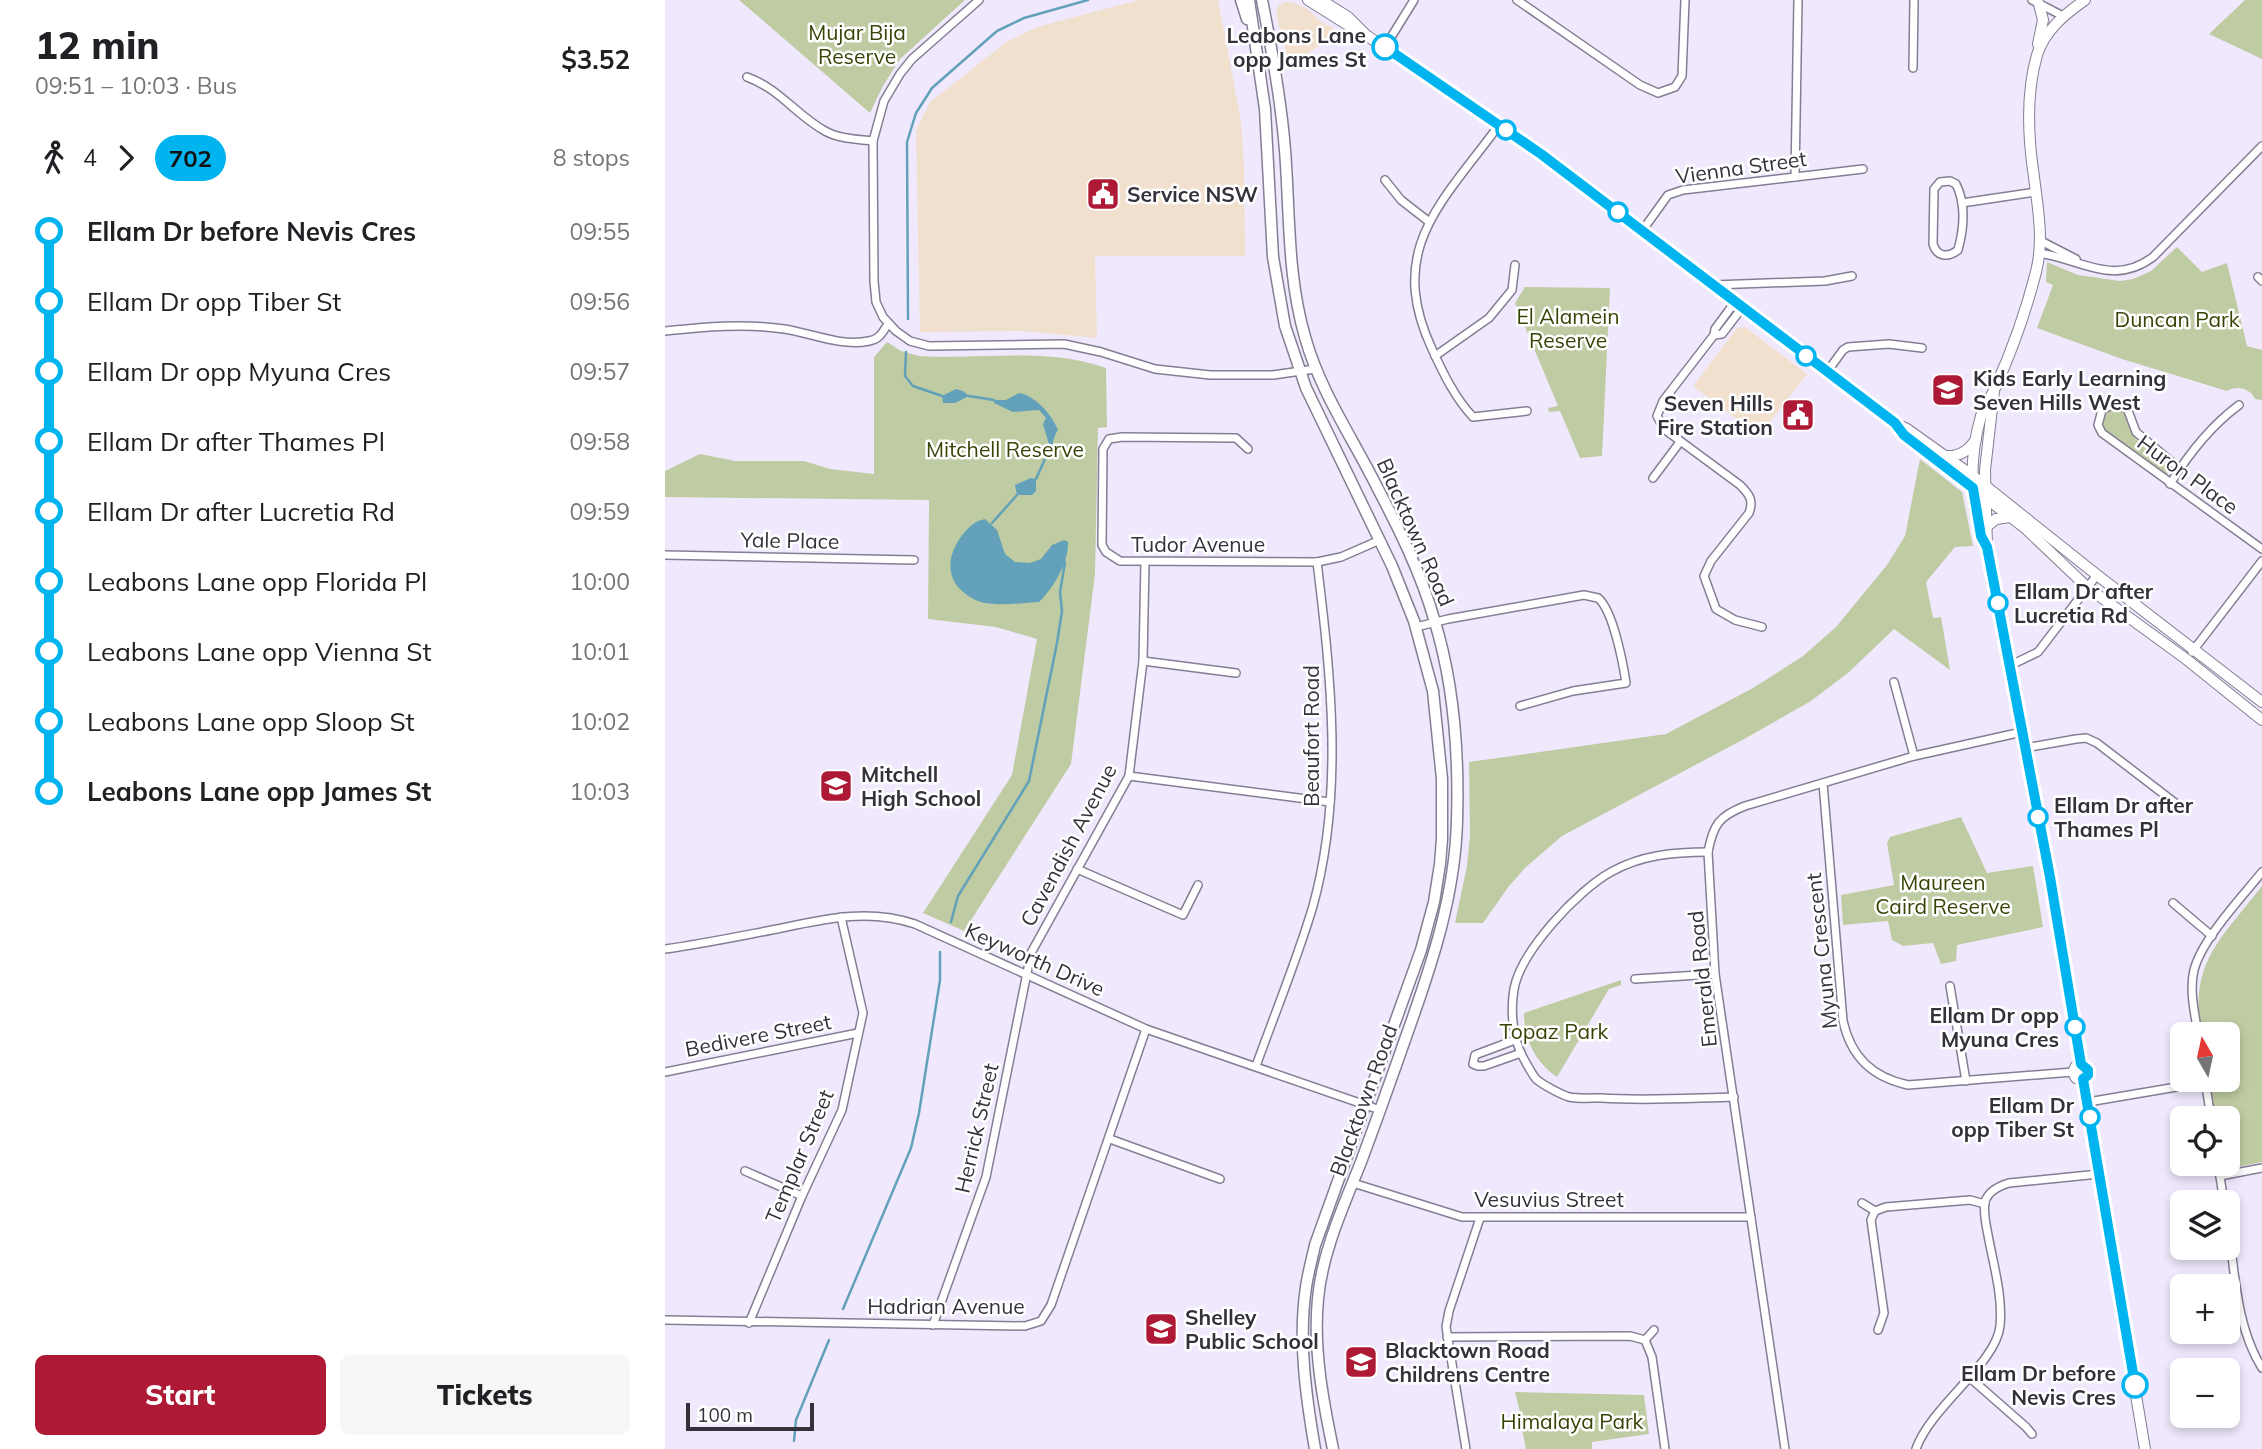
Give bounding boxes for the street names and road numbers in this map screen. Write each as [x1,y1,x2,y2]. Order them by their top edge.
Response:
street label: Vienna Street [1674,145,1808,189]
street label: Huron Place [2132,429,2244,519]
street label: Blacktown Road [1372,454,1460,610]
street label: Yale Place [740,526,839,554]
street label: Tudor Avenue [1131,531,1265,557]
street label: Beaufort Road [1298,665,1324,807]
street label: Cavendish Avenue [1014,759,1122,931]
street label: Myuna Crescent [1800,872,1842,1030]
street label: Emerald Road [1682,910,1722,1048]
street label: Keyworth Drive [961,917,1109,1001]
street label: Bedivere Street [683,1008,833,1062]
street label: Blacktown Road [1324,1021,1402,1179]
street label: Herrick Street [948,1061,1004,1195]
street label: Templar Street [759,1085,839,1227]
street label: Vesuvius Street [1474,1186,1624,1212]
street label: Hadrian Avenue [867,1293,1025,1319]

